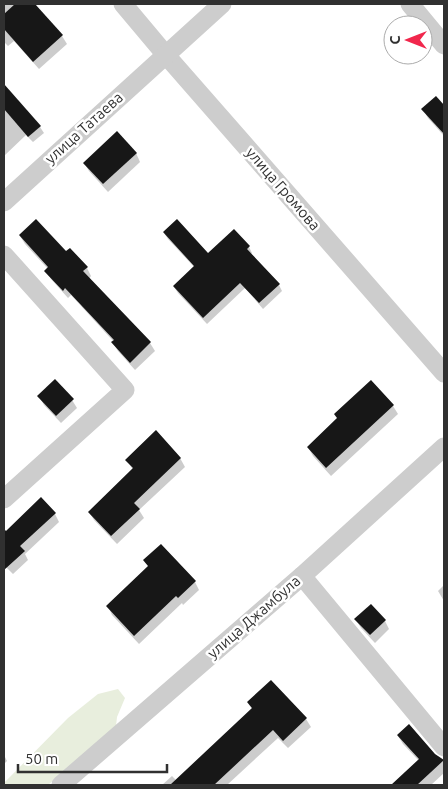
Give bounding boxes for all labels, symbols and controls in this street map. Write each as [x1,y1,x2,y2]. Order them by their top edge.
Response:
north arrow [383,15,433,65]
text: С [387,35,403,44]
street label: улица Татаева [41,88,126,167]
street label: улица Громова [243,144,324,233]
street label: улица Джамбула [204,572,303,661]
scale bar [18,742,166,774]
text: 50 m [25,750,58,767]

